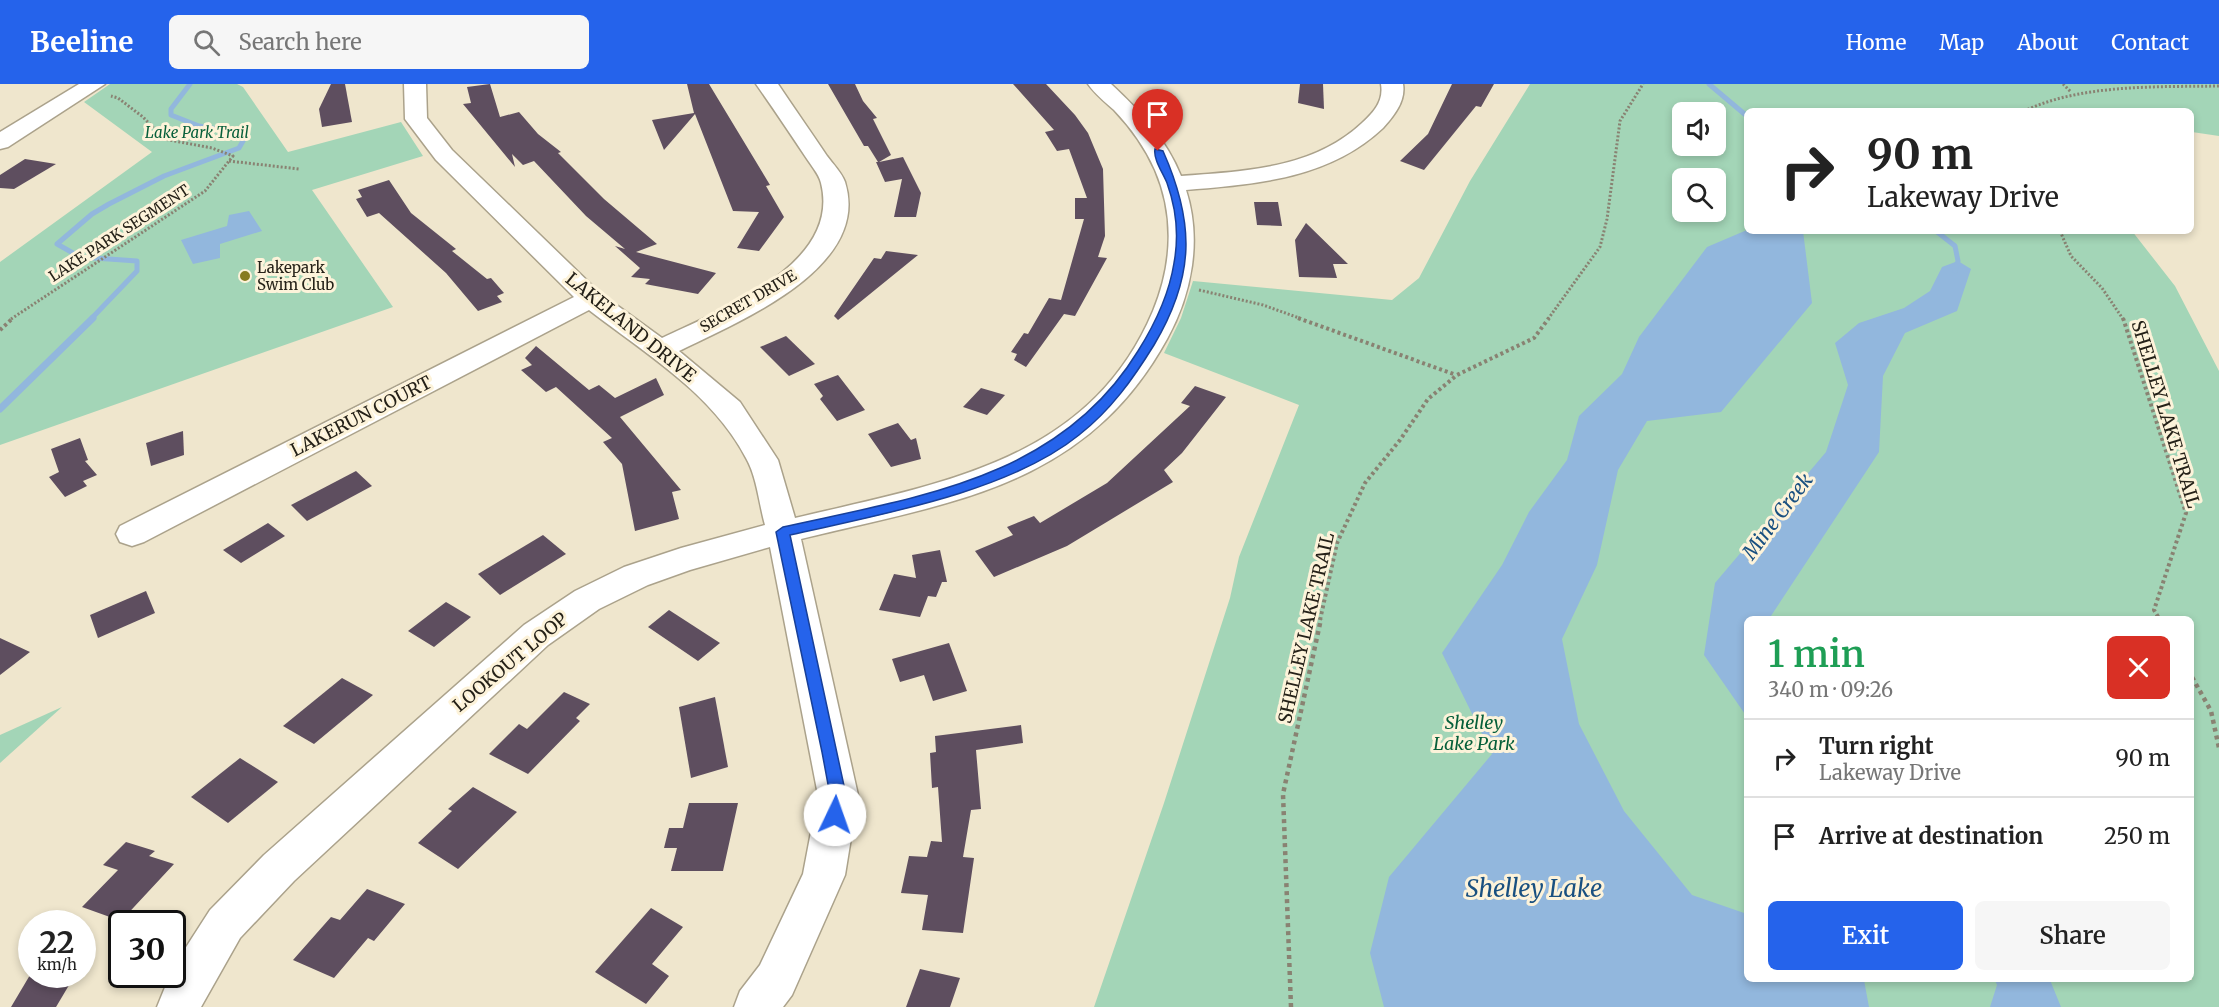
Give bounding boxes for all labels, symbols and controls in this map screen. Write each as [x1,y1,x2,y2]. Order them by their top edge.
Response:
search box [169,15,589,69]
text: Beeline [30,24,133,60]
icon: search [190,26,223,59]
text: Search here [238,28,362,56]
text: Home [1846,29,1906,56]
text: Map [1939,29,1984,56]
text: About [2017,29,2078,56]
text: Contact [2111,29,2189,56]
pin [1132,89,1183,151]
icon: arrive [1141,98,1174,131]
map controls [1672,102,1726,222]
button: sound [1672,102,1726,156]
park label: Lake Park Trail [145,123,249,142]
text: 90 m [1867,128,1973,180]
icon: right [1768,132,1846,210]
button: search [1672,168,1726,222]
street label: LAKE PARK SEGMENT [45,180,193,286]
text: Lakeway Drive [1867,180,2059,214]
place label: Lakepark Swim Club [257,258,334,294]
street label: SECRET DRIVE [696,265,800,336]
street label: LAKELAND DRIVE [561,267,701,387]
marker: Lakepark Swim Club [238,269,252,283]
street label: SHELLEY LAKE TRAIL [2126,317,2206,511]
street label: LAKERUN COURT [287,370,436,461]
water label: Mine Creek [1736,468,1818,565]
street label: SHELLEY LAKE TRAIL [1273,530,1339,726]
street label: LOOKOUT LOOP [448,607,572,717]
text: 1 min [1768,632,1865,677]
button: close [2107,636,2170,699]
text: 340 m · 09:26 [1768,677,1893,702]
park label: Shelley Lake Park [1433,711,1515,755]
text: Turn right [1819,732,1933,760]
icon: right [1768,742,1801,775]
text: 90 m [2115,744,2170,772]
text: Lakeway Drive [1819,760,1961,785]
position arrow [803,783,867,847]
icon: arrive [1768,820,1801,853]
text: Arrive at destination [1819,822,2043,850]
text: 250 m [2104,822,2170,850]
water label: Shelley Lake [1466,873,1602,904]
button: Exit [1768,901,1963,970]
button: Share [1975,901,2170,970]
speed limit sign: 30 [108,910,186,988]
text: 22 [40,923,74,961]
text: km/h [37,955,77,974]

